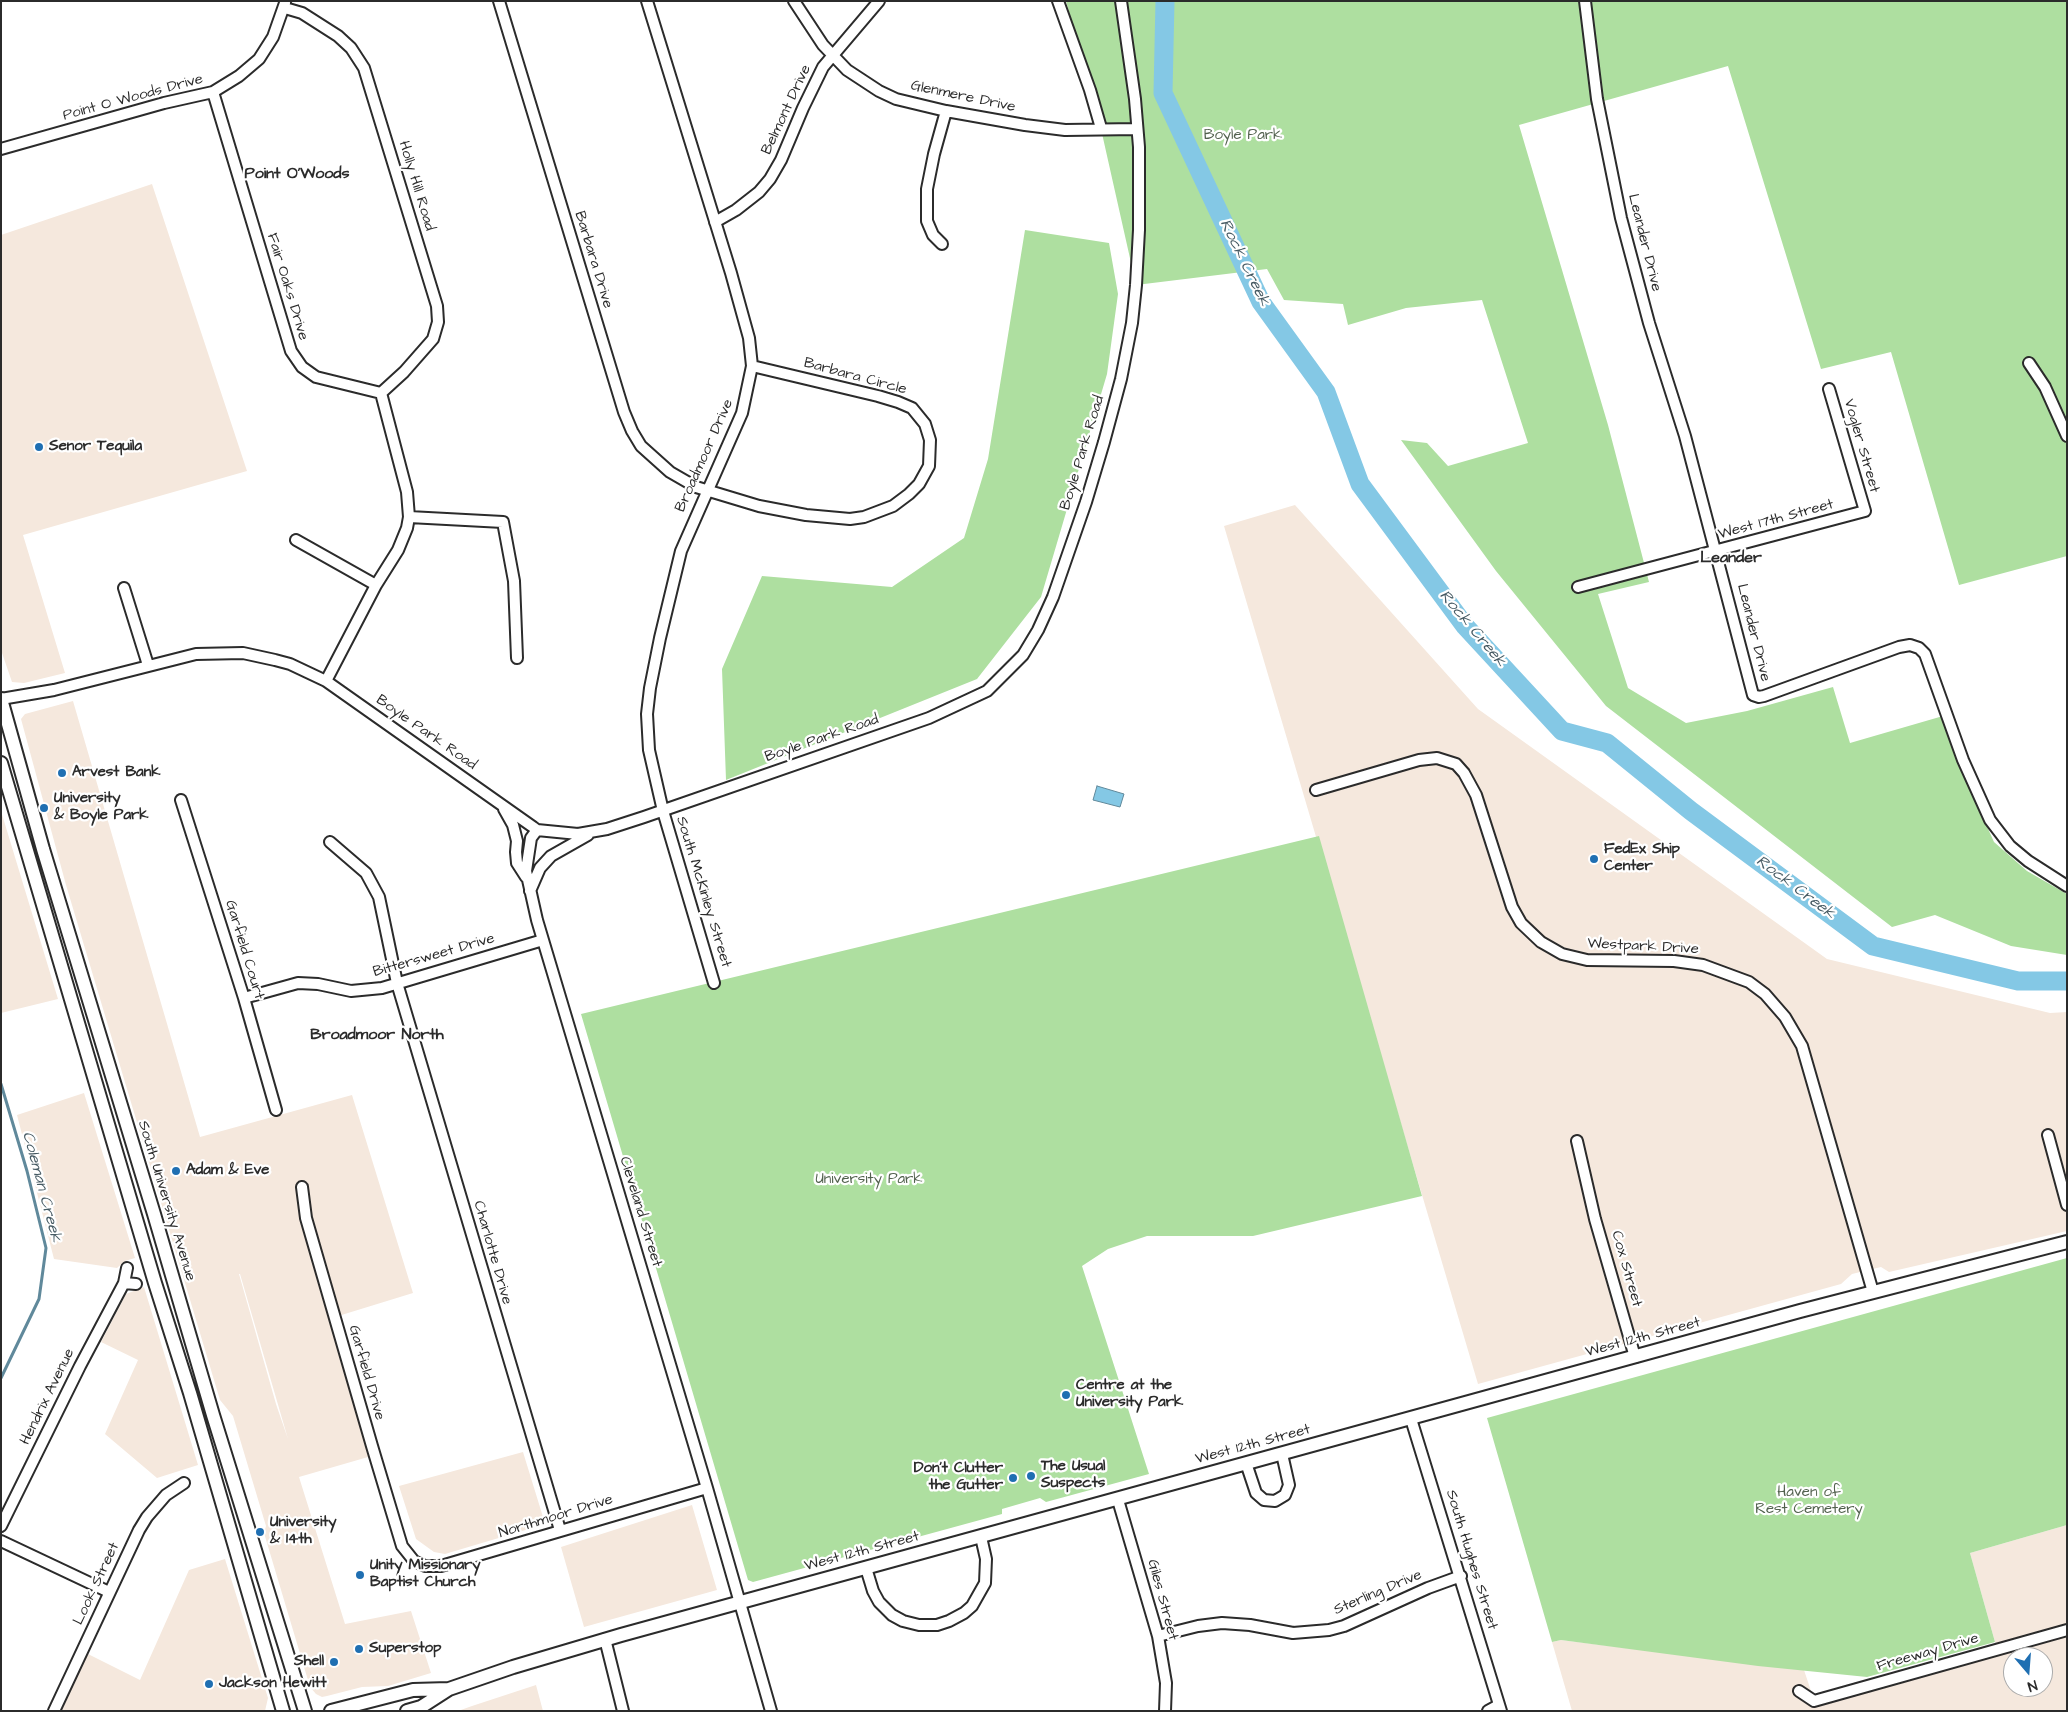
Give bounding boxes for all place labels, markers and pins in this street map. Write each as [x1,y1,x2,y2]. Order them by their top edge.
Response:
place label: Senor Tequila [49,438,142,456]
marker: Senor Tequila [33,441,45,453]
place label: Arvest Bank [72,764,160,782]
marker: Arvest Bank [56,767,68,779]
place label: University & Boyle Park [54,790,149,825]
marker: University & Boyle Park [38,802,50,814]
place label: FedEx Ship Center [1604,841,1680,876]
marker: FedEx Ship Center [1588,853,1600,865]
place label: Adam & Eve [186,1162,269,1180]
marker: Adam & Eve [170,1165,182,1177]
place label: Centre at the University Park [1076,1377,1183,1412]
marker: Centre at the University Park [1060,1389,1072,1401]
place label: The Usual Suspects [1041,1458,1105,1493]
place label: Don't Clutter the Gutter [914,1460,1003,1495]
marker: The Usual Suspects [1025,1470,1037,1482]
marker: Don't Clutter the Gutter [1007,1472,1019,1484]
place label: University & 14th [270,1514,336,1549]
marker: University & 14th [254,1526,266,1538]
place label: Unity Missionary Baptist Church [370,1557,481,1592]
marker: Unity Missionary Baptist Church [354,1569,366,1581]
place label: Superstop [369,1640,441,1658]
marker: Superstop [353,1643,365,1655]
place label: Shell [294,1653,324,1671]
marker: Shell [328,1656,340,1668]
place label: Jackson Hewitt [219,1675,326,1693]
marker: Jackson Hewitt [203,1678,215,1690]

